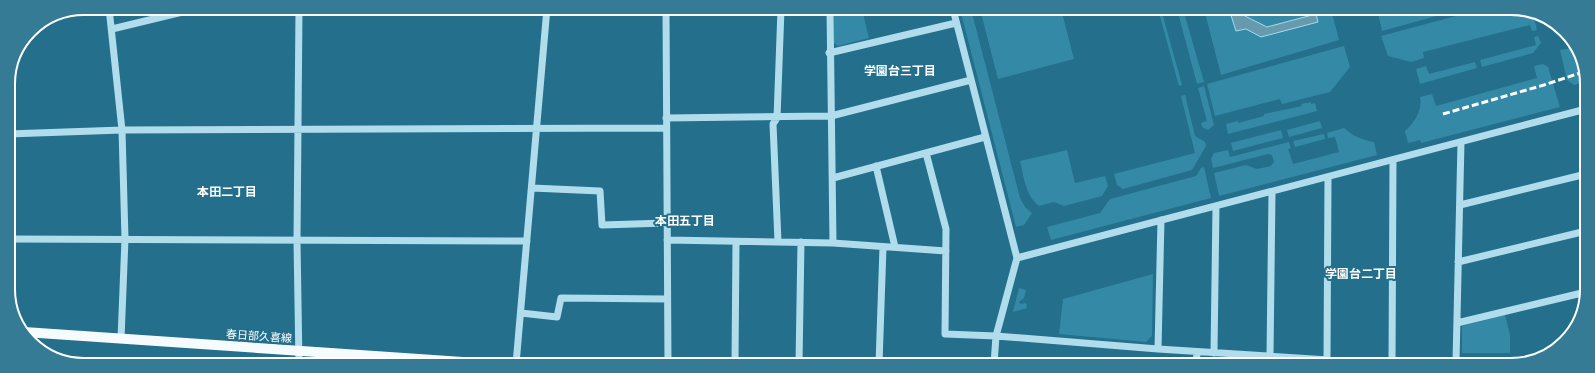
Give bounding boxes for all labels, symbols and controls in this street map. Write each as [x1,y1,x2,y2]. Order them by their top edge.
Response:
district label: 学園台三丁目 [864,63,936,78]
district label: 本田二丁目 [197,184,257,199]
district label: 本田五丁目 [655,213,715,228]
district label: 学園台二丁目 [1325,266,1397,281]
street label: 春日部久喜線 [226,327,292,345]

